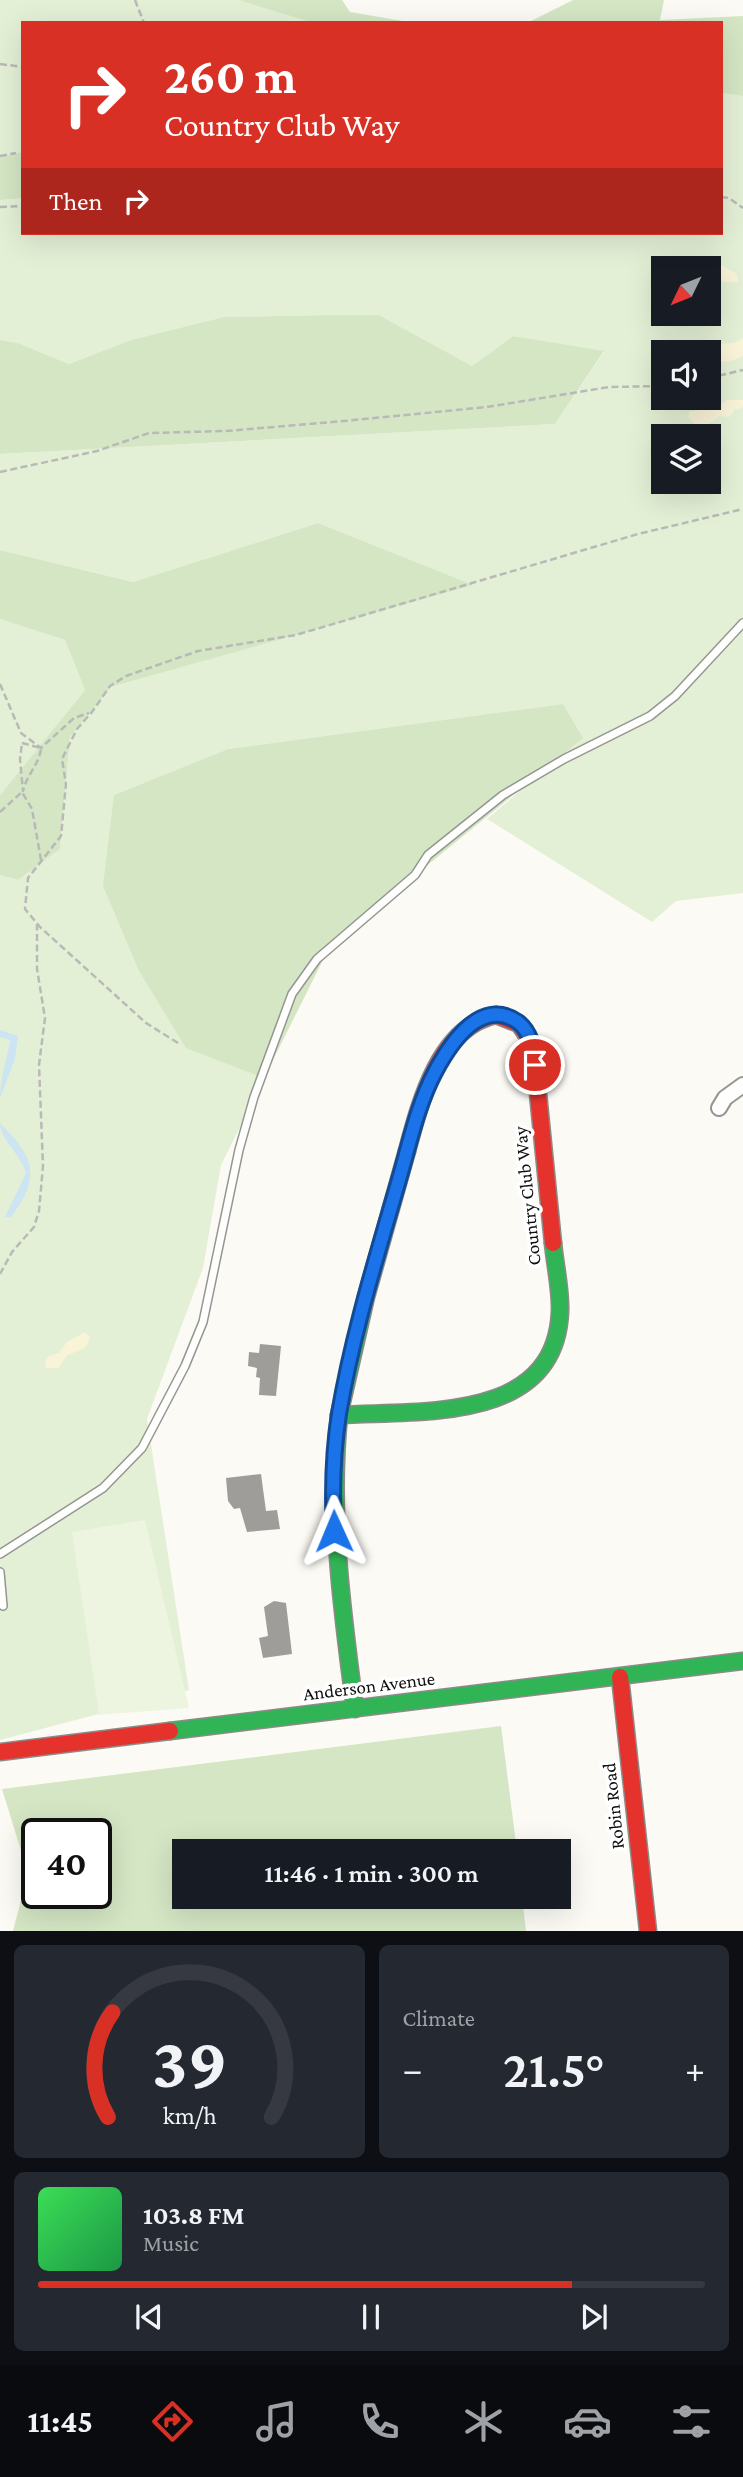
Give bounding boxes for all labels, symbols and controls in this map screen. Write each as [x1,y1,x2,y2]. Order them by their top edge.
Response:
icon: right [49,49,140,140]
text: 260 m [164,49,296,104]
text: Country Club Way [164,107,400,143]
icon: right [117,182,155,220]
text: Then [49,187,103,216]
north arrow [651,256,721,326]
map controls [651,256,721,494]
button: sound [651,340,721,410]
button: layers [651,424,721,494]
pin [505,1035,565,1095]
icon: arrive [516,1046,554,1084]
street label: Country Club Way [509,1125,545,1267]
position arrow [297,1494,371,1568]
street label: Anderson Avenue [302,1667,436,1705]
street label: Robin Road [598,1762,628,1850]
speed limit sign: 40 [21,1818,112,1909]
text: 11:46 · 1 min · 300 m [264,1859,479,1888]
text: Climate [403,2005,475,2031]
text: 39 [152,2023,227,2104]
text: 21.5° [503,2040,605,2098]
text: − [403,2048,423,2090]
text: + [685,2048,705,2090]
text: km/h [162,2102,216,2129]
text: 103.8 FM [143,2201,244,2230]
text: Music [143,2230,199,2256]
icon: previous [130,2298,168,2336]
icon: pause [352,2298,390,2336]
icon: next [575,2298,613,2336]
icon: directions [148,2397,197,2446]
icon: music [252,2397,301,2446]
icon: phone [355,2397,404,2446]
icon: climate [459,2397,508,2446]
icon: car [563,2397,612,2446]
icon: filters [667,2397,716,2446]
text: 11:45 [27,2403,93,2439]

